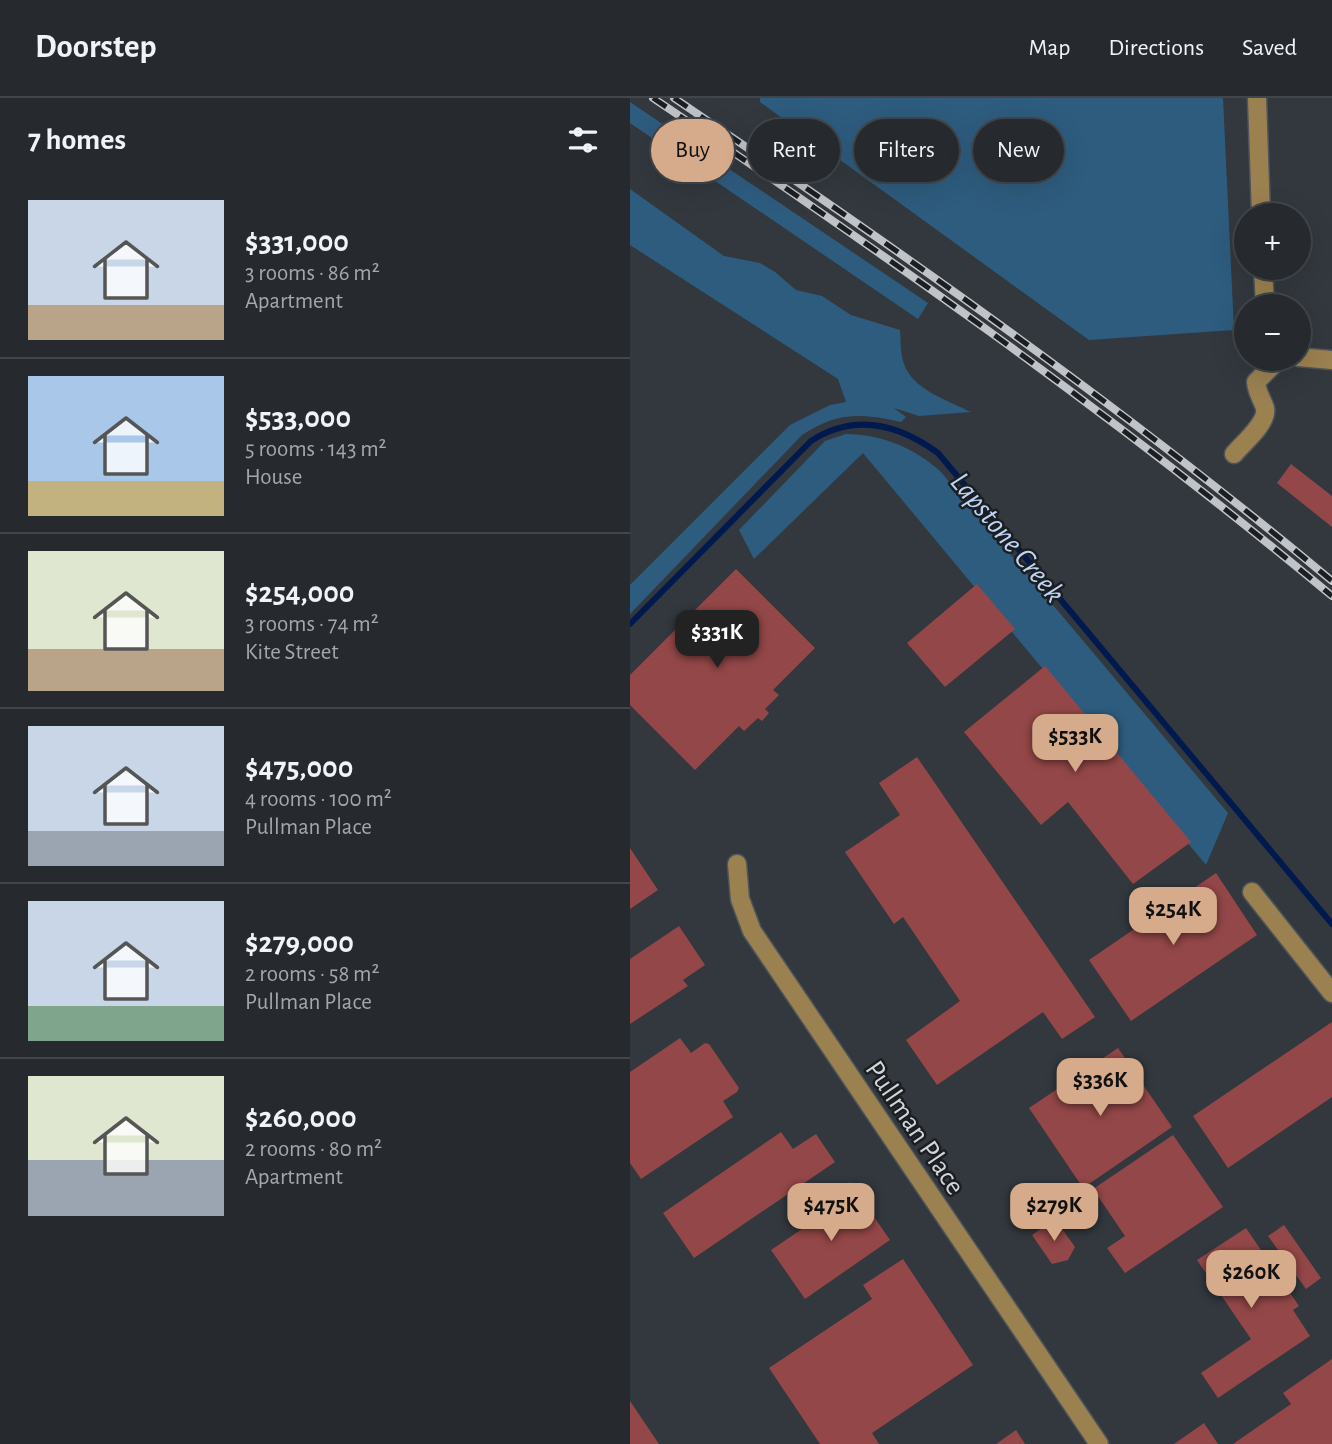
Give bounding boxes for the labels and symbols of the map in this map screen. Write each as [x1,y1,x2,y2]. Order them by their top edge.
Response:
water label: Lapstone Creek [944,467,1070,609]
pin: $331K [668,610,766,670]
pin: $533K [1026,714,1124,774]
pin: $254K [1124,888,1222,947]
street label: Pullman Place [860,1056,969,1200]
pin: $336K [1051,1058,1149,1118]
pin: $475K [782,1184,880,1243]
pin: $279K [1005,1184,1103,1243]
pin: $260K [1202,1250,1300,1310]

